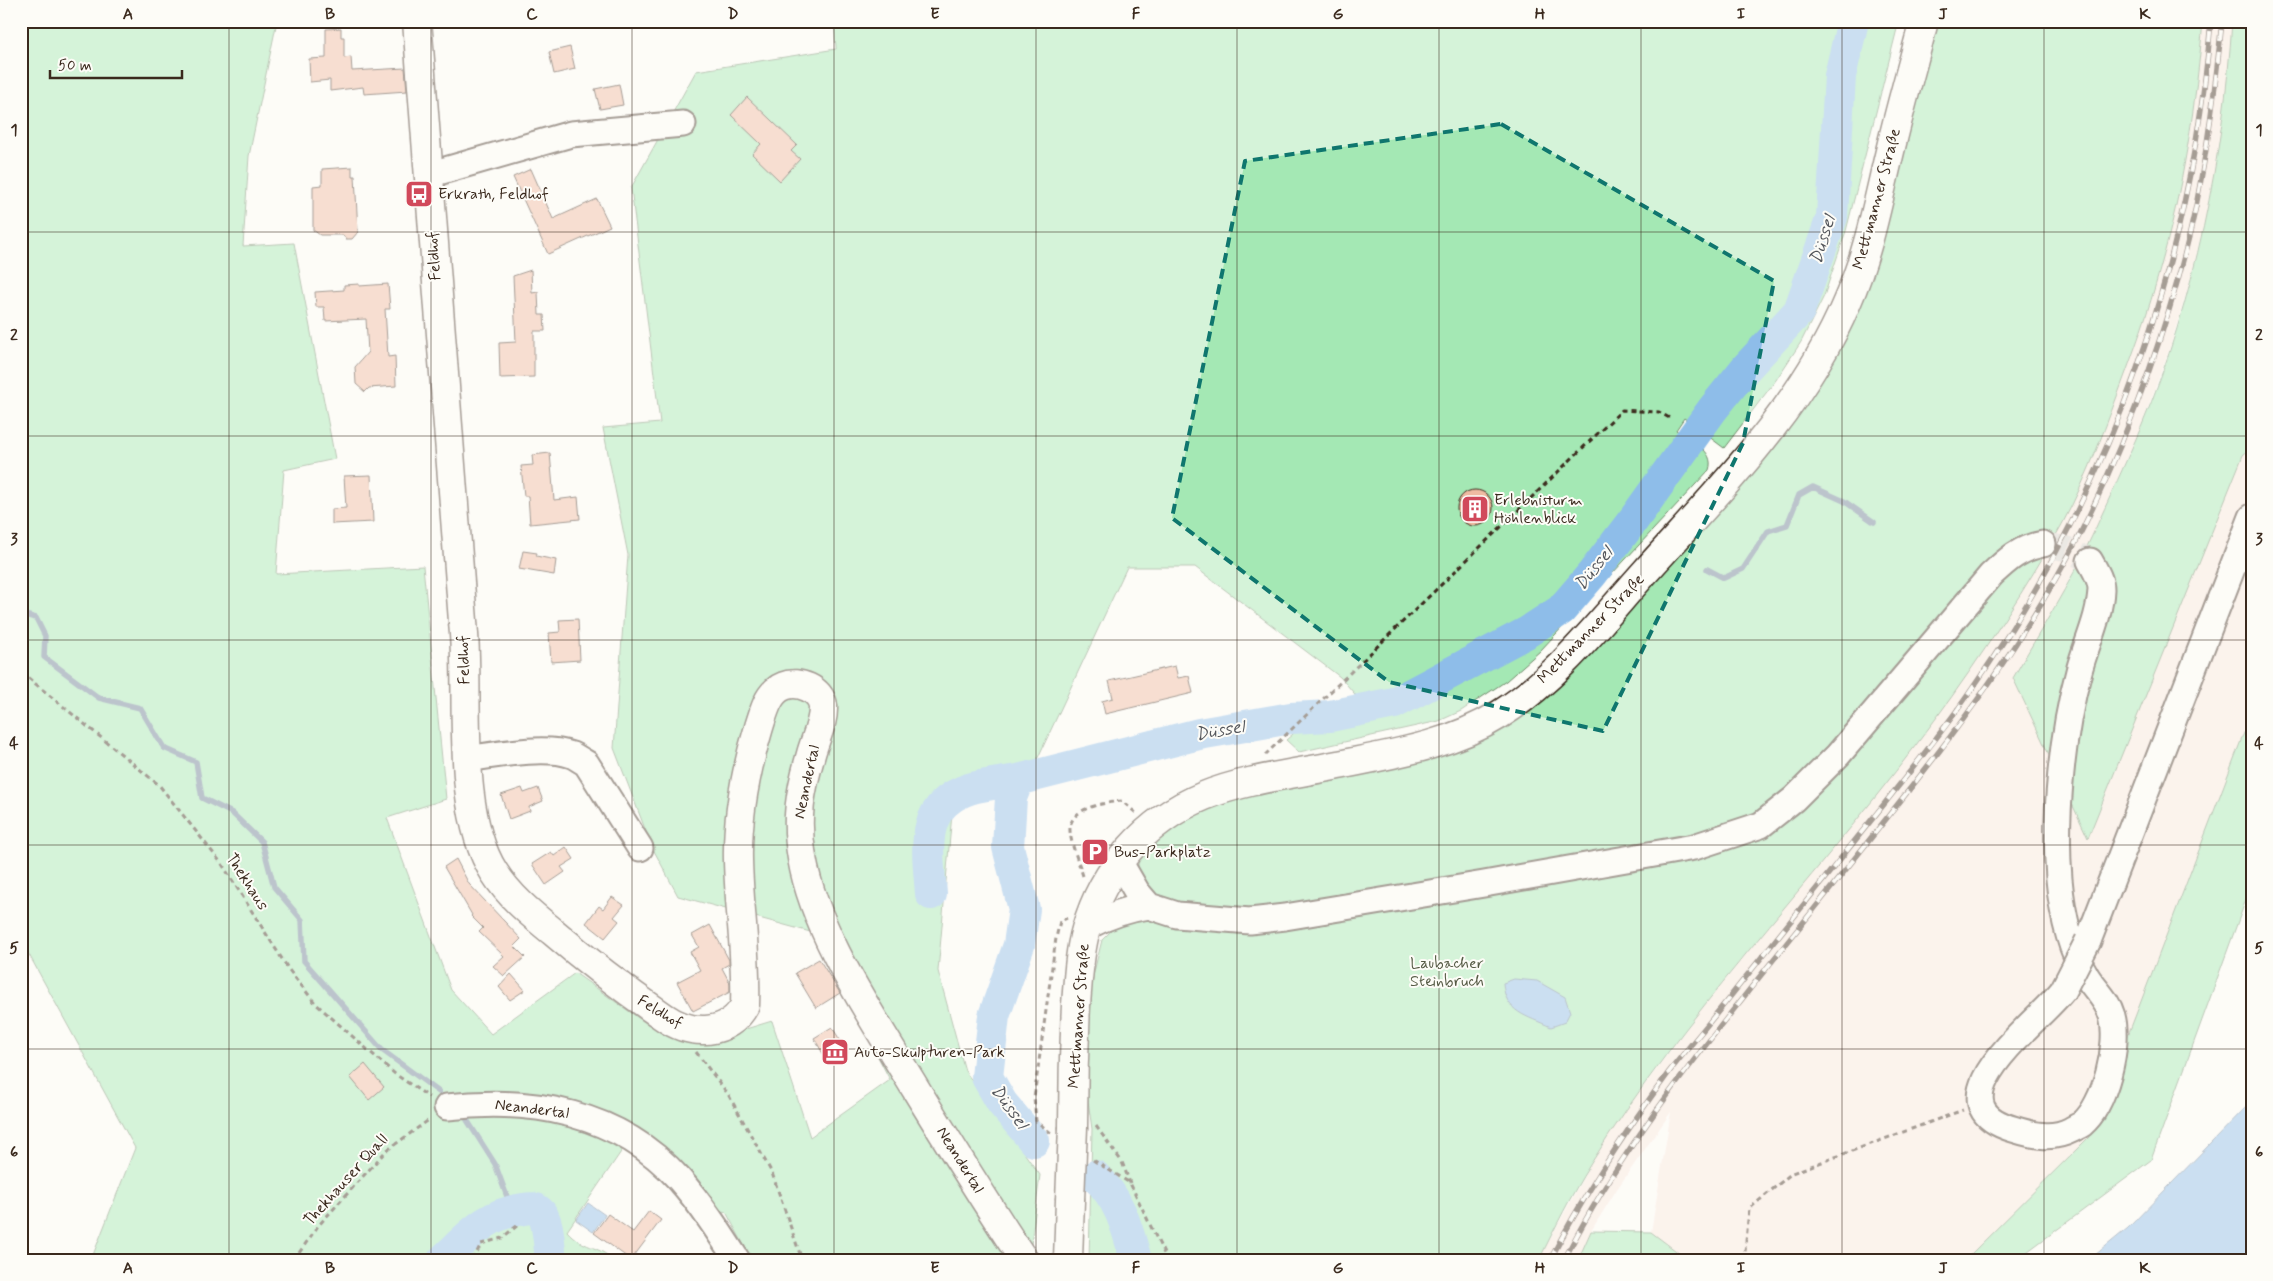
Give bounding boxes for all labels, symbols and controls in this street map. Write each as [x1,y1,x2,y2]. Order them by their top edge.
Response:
text: A [123,4,133,25]
text: B [325,4,335,25]
text: C [526,4,538,25]
text: D [727,4,739,25]
text: E [930,4,940,25]
text: F [1132,4,1141,25]
text: G [1333,4,1344,25]
text: H [1535,4,1546,25]
text: I [1737,4,1746,25]
text: J [1938,4,1948,25]
text: K [2139,4,2151,25]
scale bar [50,48,182,80]
text: 50 m [58,56,92,76]
text: 1 [10,120,18,141]
text: 1 [2255,120,2263,141]
street label: Mettmanner Straße [1848,126,1906,272]
bus stop icon: Erkrath, Feldhof [404,179,434,209]
place label: Erkrath, Feldhof [438,184,549,205]
water label: Düssel [1804,211,1842,267]
street label: Feldhof [422,231,446,281]
text: 2 [10,325,18,346]
text: 2 [2255,325,2263,346]
place label: Erlebnisturm Höhlenblick [1494,490,1583,529]
building icon: Erlebnisturm Höhlenblick [1460,494,1490,524]
text: 3 [10,529,18,550]
text: 3 [2255,529,2263,550]
water label: Düssel [1569,540,1620,596]
street label: Mettmanner Straße [1533,569,1649,689]
street label: Feldhof [453,635,475,685]
water label: Düssel [1194,714,1249,747]
text: 4 [9,733,19,754]
text: 4 [2254,733,2264,754]
street label: Neandertal [789,743,825,821]
parking icon: Bus-Parkplatz [1080,837,1110,867]
place label: Bus-Parkplatz [1114,842,1211,863]
street label: Thekhaus [221,849,273,915]
text: 5 [9,938,19,959]
text: 5 [2254,938,2264,959]
street label: Mettmanner Straße [1063,943,1095,1089]
park label: Laubacher Steinbruch [1410,953,1484,992]
street label: Feldhof [633,990,687,1034]
museum icon: Auto-Skulpturen-Park [820,1037,850,1067]
place label: Auto-Skulpturen-Park [854,1042,1005,1063]
water label: Düssel [985,1080,1035,1136]
street label: Neandertal [494,1094,570,1124]
street label: Neandertal [931,1123,989,1197]
street label: Thekhauser Quall [299,1130,393,1230]
text: 6 [10,1142,18,1163]
text: 6 [2255,1142,2263,1163]
text: A [123,1258,133,1279]
text: B [325,1258,335,1279]
text: C [526,1258,538,1279]
text: D [727,1258,739,1279]
text: E [930,1258,940,1279]
text: F [1132,1258,1141,1279]
text: G [1333,1258,1344,1279]
text: H [1535,1258,1546,1279]
text: I [1737,1258,1746,1279]
text: J [1938,1258,1948,1279]
text: K [2139,1258,2151,1279]

